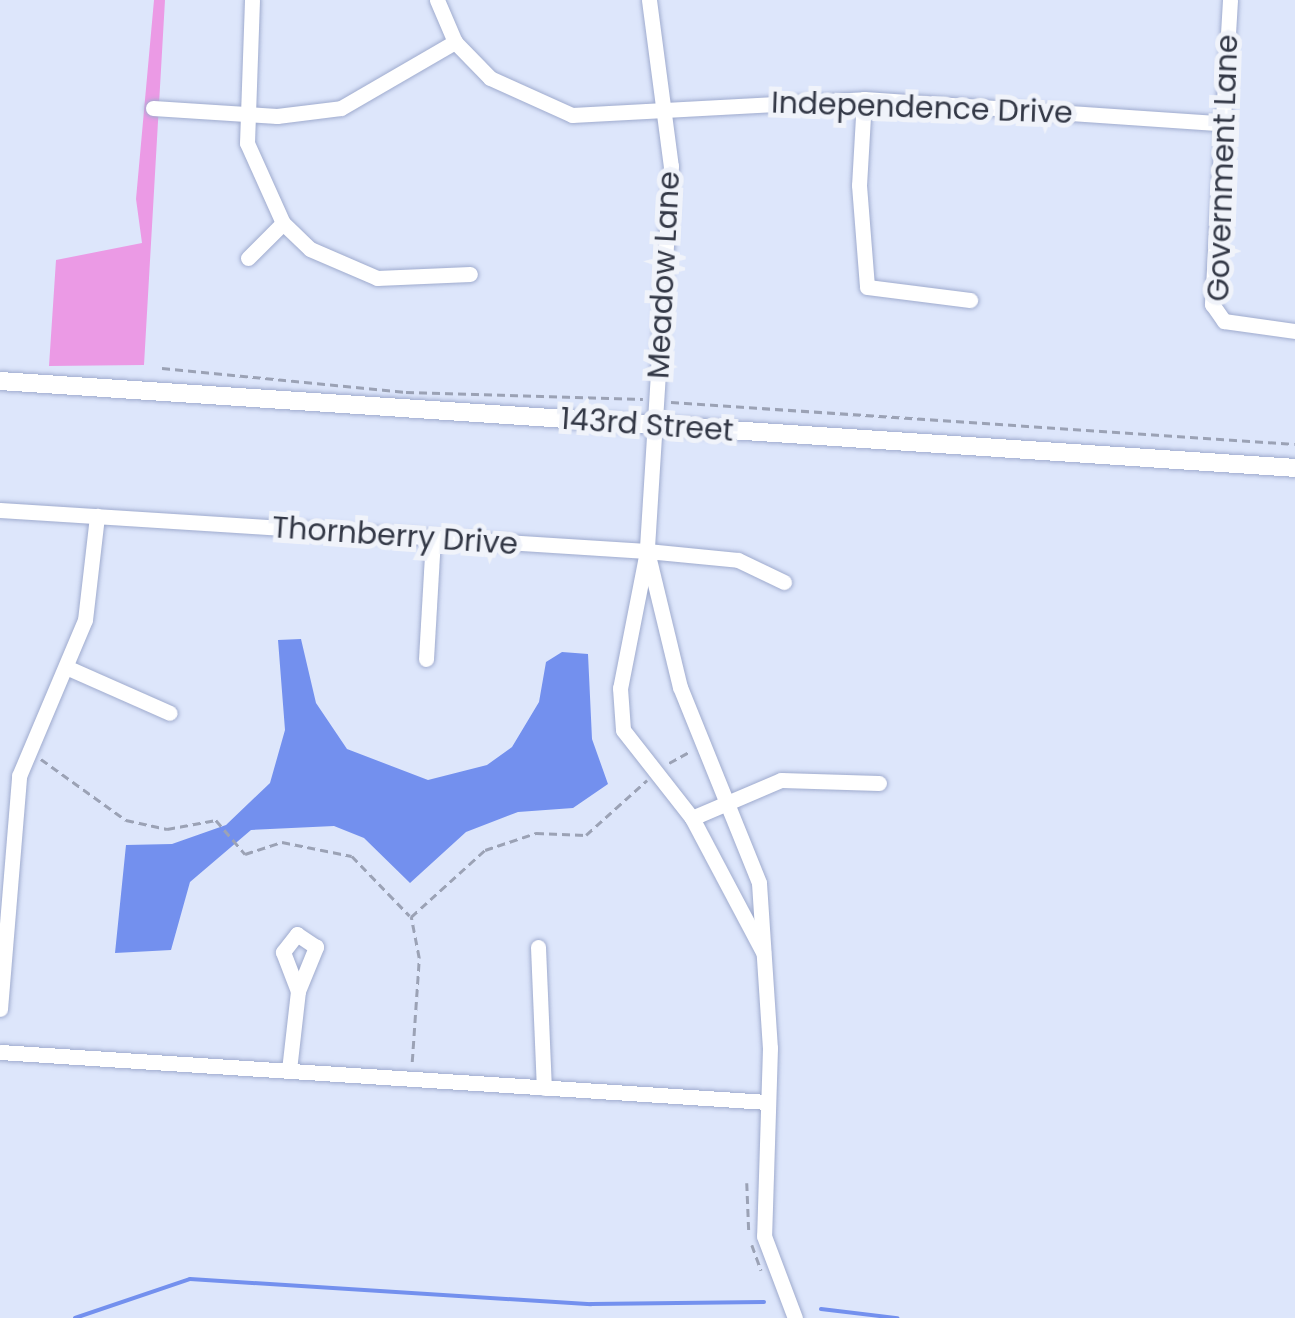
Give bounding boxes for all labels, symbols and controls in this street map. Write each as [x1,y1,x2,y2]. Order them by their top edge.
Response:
street label: Government Lane [1200,34,1246,302]
street label: Independence Drive [771,85,1073,131]
street label: Meadow Lane [641,170,687,380]
street label: 143rd Street [559,401,735,449]
street label: Thornberry Drive [271,509,519,563]

